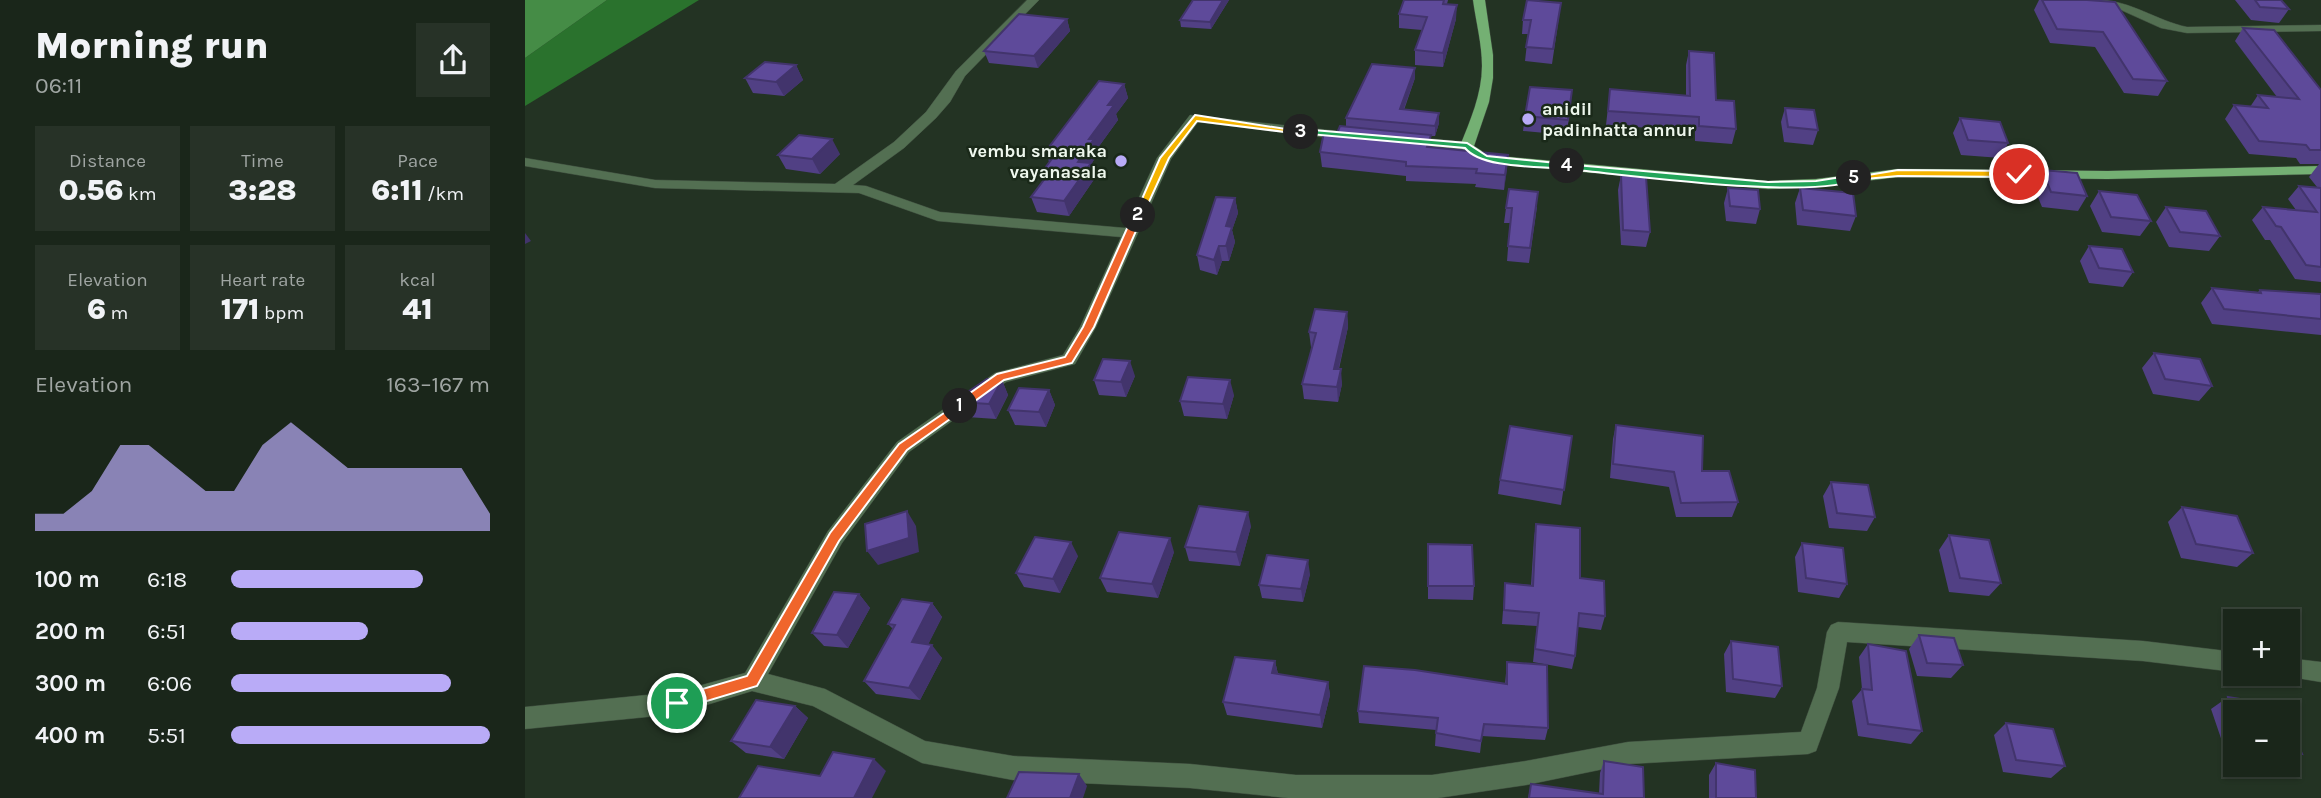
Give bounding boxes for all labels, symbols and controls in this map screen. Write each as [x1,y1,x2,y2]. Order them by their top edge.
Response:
text: Morning run [35,23,269,68]
button: share [416,23,490,97]
text: 06:11 [35,72,82,99]
place label: anidil padinhatta annur [1542,98,1694,141]
marker: anidil padinhatta annur [1520,111,1536,127]
pin: 3 [1283,114,1319,150]
text: 3 [1295,120,1306,142]
place label: vembu smaraka vayanasala [968,140,1107,183]
pin [1989,144,2049,204]
pin: 4 [1549,148,1585,184]
text: Distance [69,150,146,172]
text: Time [241,150,284,172]
text: Pace [397,150,438,172]
marker: vembu smaraka vayanasala [1113,153,1129,169]
text: 4 [1561,154,1572,176]
icon: check [2000,155,2038,193]
pin: 5 [1837,160,1871,196]
text: 5 [1848,166,1859,188]
text: 0.56 [58,172,124,208]
text: 3:28 [228,172,297,208]
text: 6:11 [371,172,423,208]
text: km [124,183,157,205]
text: /km [423,183,464,205]
pin: 2 [1121,198,1155,232]
text: 2 [1132,203,1143,225]
text: Elevation [67,269,148,291]
text: Heart rate [220,269,305,291]
text: kcal [399,269,436,291]
text: 6 [87,291,106,327]
text: 171 [221,291,260,327]
text: 41 [402,291,433,327]
text: m [106,302,128,324]
text: bpm [260,302,304,324]
text: Elevation [35,371,132,398]
text: 163–167 m [386,371,490,398]
pin: 1 [943,388,977,424]
text: 1 [956,394,963,416]
text: 100 m [35,566,100,593]
text: 6:18 [147,566,187,593]
map controls [2223,609,2300,777]
button: + [2223,609,2300,686]
text: 200 m [35,618,106,645]
text: 6:51 [147,618,186,645]
text: 300 m [35,670,106,697]
text: 6:06 [147,670,192,697]
pin [647,673,707,733]
icon: arrive [658,684,696,722]
button: − [2223,700,2300,777]
text: 400 m [35,722,105,749]
text: 5:51 [147,722,186,749]

